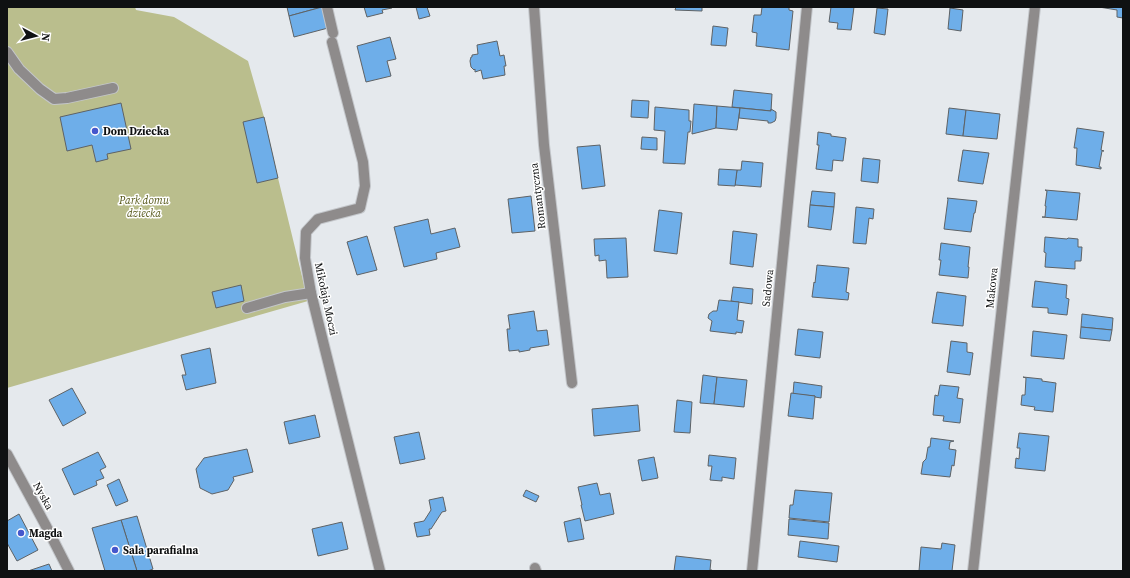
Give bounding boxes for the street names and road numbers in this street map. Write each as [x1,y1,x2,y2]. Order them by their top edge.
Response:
street label: Romantyczna [526,162,550,230]
street label: Mikołaja Moczi [311,261,341,337]
street label: Makowa [982,266,1002,309]
street label: Sadowa [759,268,777,307]
street label: Nyska [29,479,57,513]

